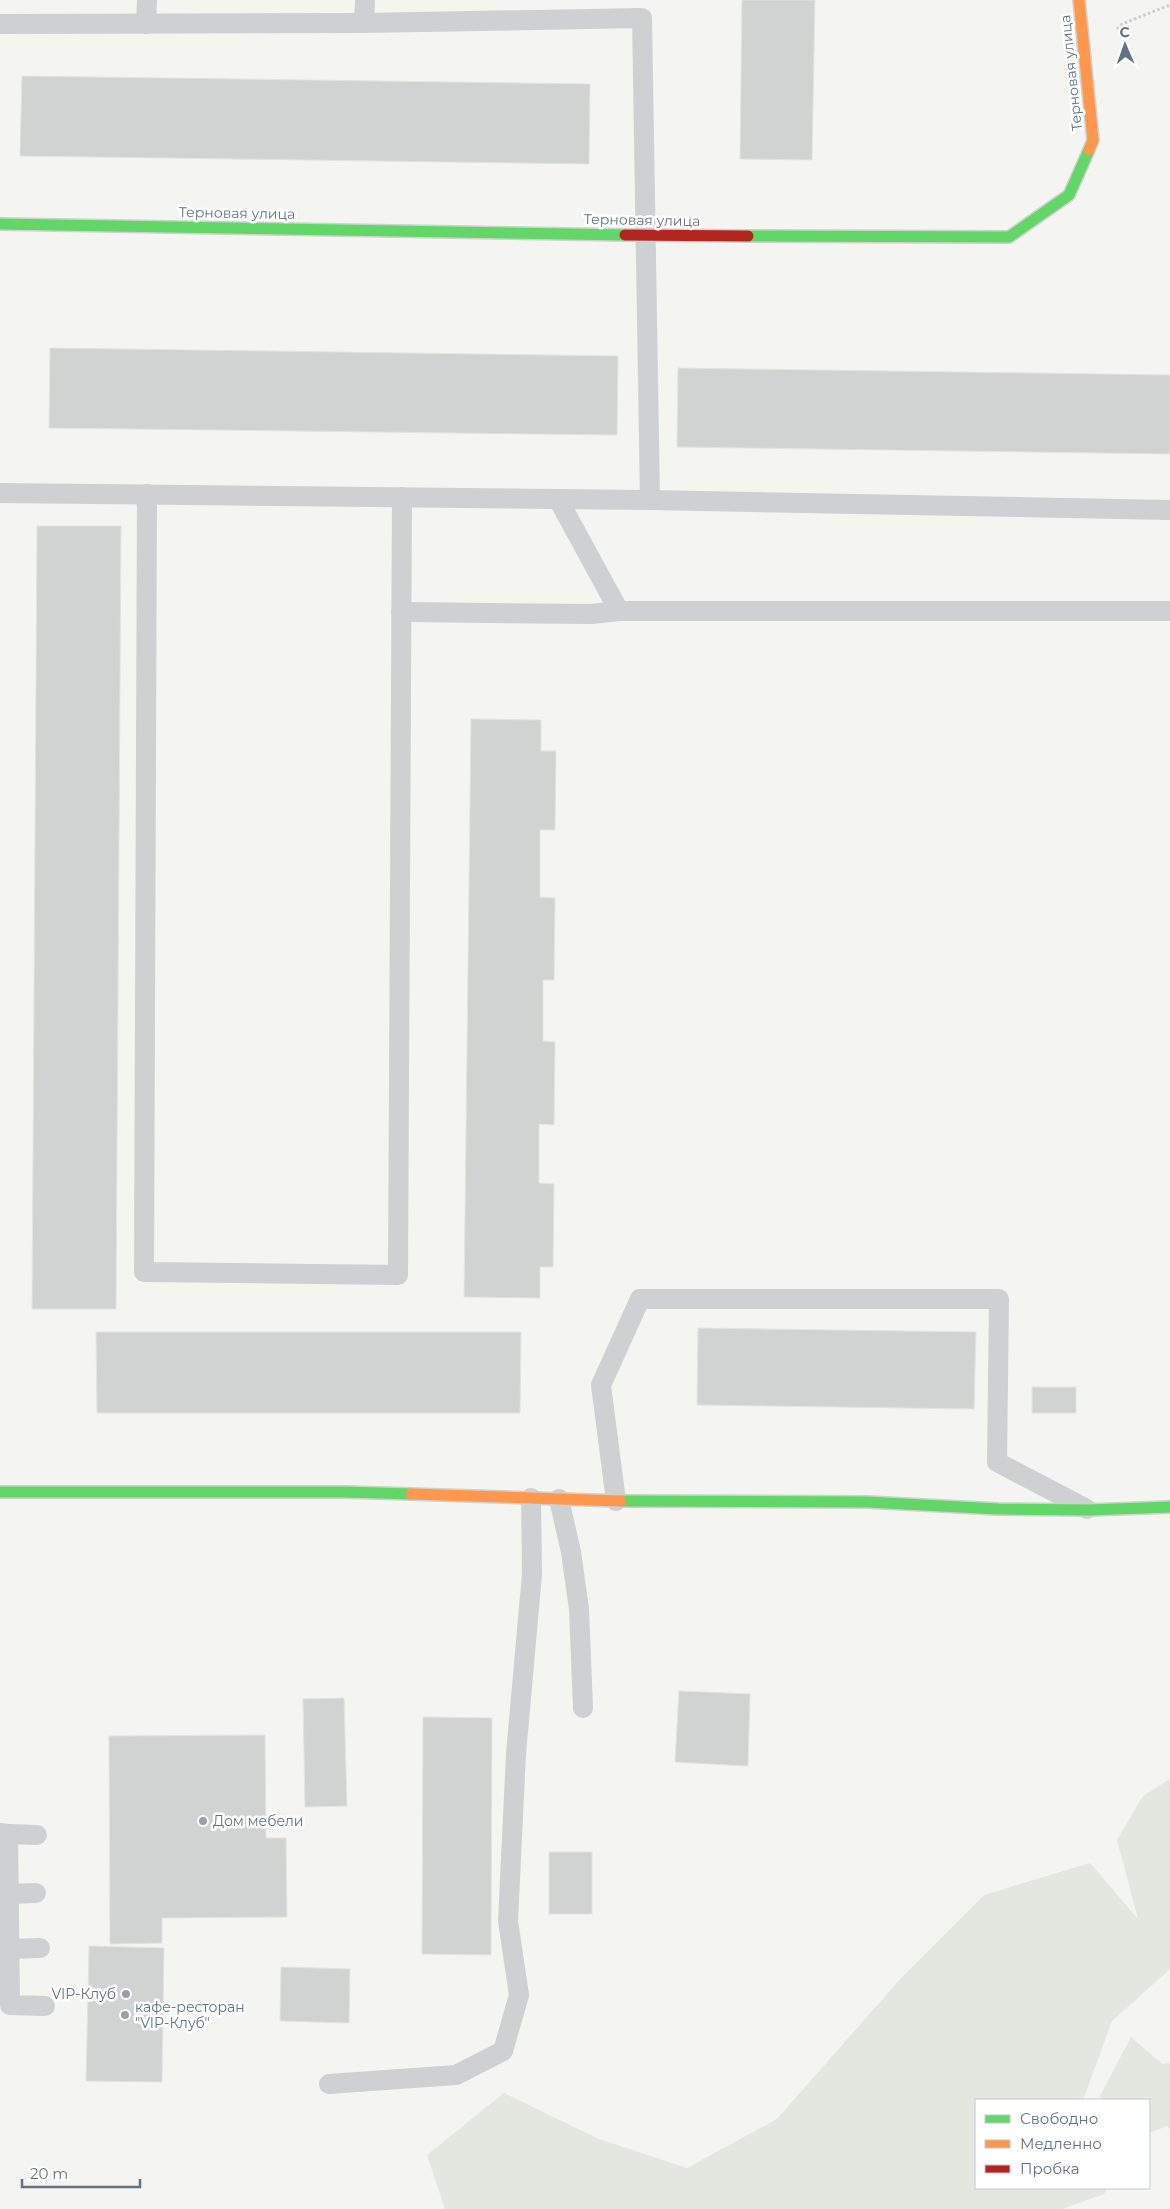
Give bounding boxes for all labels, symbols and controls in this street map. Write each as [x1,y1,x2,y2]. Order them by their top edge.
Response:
street label: Терновая улица [1056,14,1086,132]
north arrow [1100,20,1150,70]
text: С [1119,23,1130,41]
street label: Терновая улица [179,203,295,223]
street label: Терновая улица [584,210,700,230]
place label: Дом мебели [213,1812,303,1830]
marker: Дом мебели [197,1815,209,1827]
place label: VIP-Клуб [51,1985,116,2003]
marker: VIP-Клуб [120,1988,132,2000]
place label: кафе-ресторан "VIP-Клуб" [135,1998,245,2032]
marker: кафе-ресторан "VIP-Клуб" [119,2009,131,2021]
legend [975,2099,1150,2189]
text: Свободно [1020,2109,1098,2128]
text: Медленно [1020,2134,1102,2153]
scale bar [22,2156,140,2188]
text: Пробка [1020,2159,1079,2178]
text: 20 m [30,2164,68,2183]

